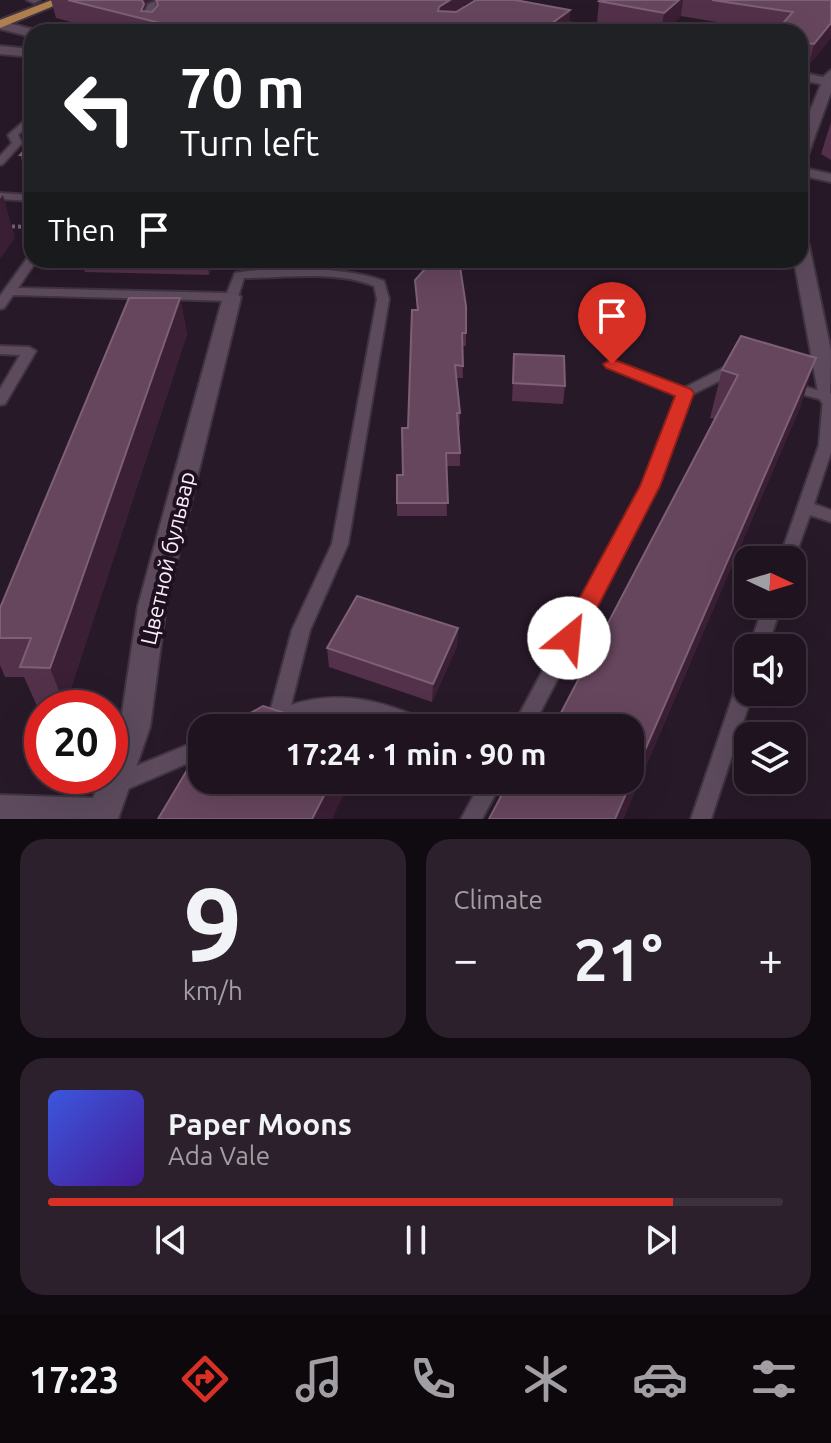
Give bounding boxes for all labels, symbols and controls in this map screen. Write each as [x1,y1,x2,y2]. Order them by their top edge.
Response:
icon: left [48,56,152,160]
text: 70 m [180,56,305,119]
text: Turn left [180,122,319,163]
icon: arrive [132,208,176,252]
text: Then [48,213,116,247]
pin [578,282,646,364]
icon: arrive [590,294,634,338]
street label: Цветной бульвар [135,469,199,647]
north arrow [734,546,806,618]
map controls [734,546,806,794]
position arrow [527,596,611,680]
button: sound [734,634,806,706]
speed limit sign: 20 [24,690,128,794]
button: layers [734,722,806,794]
text: 17:24 · 1 min · 90 m [286,737,546,771]
text: 9 [183,865,242,982]
text: Climate [454,885,543,914]
text: 21° [574,925,663,992]
text: − [454,934,478,983]
text: + [758,934,783,983]
text: km/h [183,976,243,1005]
text: Paper Moons [168,1107,352,1141]
text: Ada Vale [168,1141,270,1170]
icon: previous [149,1218,193,1262]
icon: pause [394,1218,438,1262]
icon: next [639,1218,683,1262]
icon: directions [177,1351,233,1407]
icon: music [291,1351,347,1407]
icon: phone [405,1351,461,1407]
icon: climate [518,1351,574,1407]
icon: car [632,1351,688,1407]
icon: filters [746,1351,802,1407]
text: 17:23 [29,1359,119,1400]

